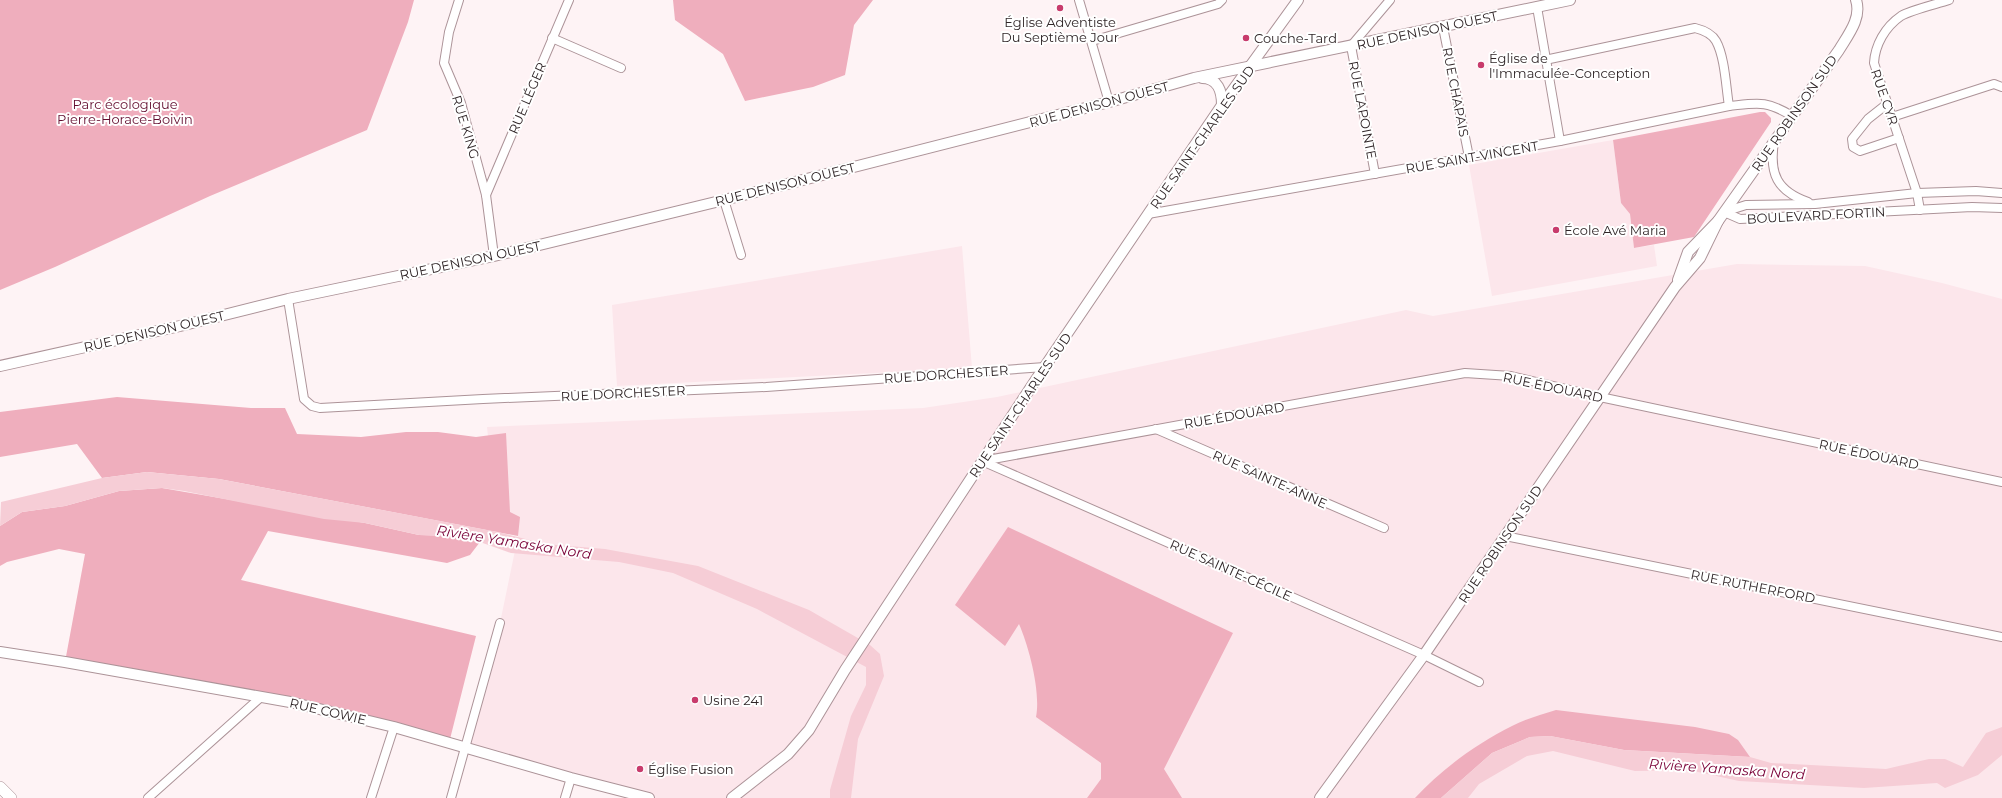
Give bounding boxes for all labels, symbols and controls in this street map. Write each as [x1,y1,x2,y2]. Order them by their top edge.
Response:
marker: Église Adventiste Du Septième Jour [1055,3,1065,13]
street label: RUE DENISON OUEST [1355,7,1500,53]
place label: Église Adventiste Du Septième Jour [1001,14,1119,45]
place label: Couche-Tard [1254,30,1337,46]
marker: Couche-Tard [1241,33,1251,43]
street label: RUE CHAPAIS [1439,46,1473,138]
place label: Église de l'Immaculée-Conception [1489,50,1650,81]
street label: RUE ROBINSON SUD [1748,52,1840,174]
street label: RUE LÉGER [505,60,549,136]
street label: RUE LAPOINTE [1346,60,1380,160]
marker: Église de l'Immaculée-Conception [1476,60,1486,70]
street label: RUE SAINT-CHARLES SUD [1146,62,1258,212]
street label: RUE CYR [1868,67,1902,127]
street label: RUE DENISON OUEST [1027,78,1171,130]
street label: RUE KING [449,93,483,161]
park label: Parc écologique Pierre-Horace-Boivin [57,96,193,127]
street label: RUE SAINT-VINCENT [1404,137,1540,177]
street label: RUE DENISON OUEST [713,159,857,209]
street label: BOULEVARD FORTIN [1746,203,1886,227]
place label: École Avé Maria [1564,222,1666,238]
marker: École Avé Maria [1551,225,1561,235]
street label: RUE DENISON OUEST [398,237,543,283]
street label: RUE DENISON OUEST [82,307,226,355]
street label: RUE SAINT-CHARLES SUD [966,329,1075,480]
street label: RUE DORCHESTER [883,362,1009,386]
street label: RUE ÉDOUARD [1502,369,1605,405]
street label: RUE DORCHESTER [560,382,686,404]
street label: RUE ÉDOUARD [1183,398,1286,432]
street label: RUE ÉDOUARD [1818,436,1921,472]
street label: RUE SAINTE-ANNE [1210,447,1330,511]
street label: RUE ROBINSON SUD [1455,482,1545,606]
water label: Rivière Yamaska Nord [435,521,593,563]
street label: RUE SAINTE-CÉCILE [1167,536,1295,604]
street label: RUE RUTHERFORD [1689,566,1817,606]
place label: Usine 241 [703,692,763,708]
street label: RUE COWIE [288,694,368,728]
marker: Usine 241 [690,695,700,705]
water label: Rivière Yamaska Nord [1648,755,1806,783]
place label: Église Fusion [648,761,734,777]
marker: Église Fusion [635,764,645,774]

